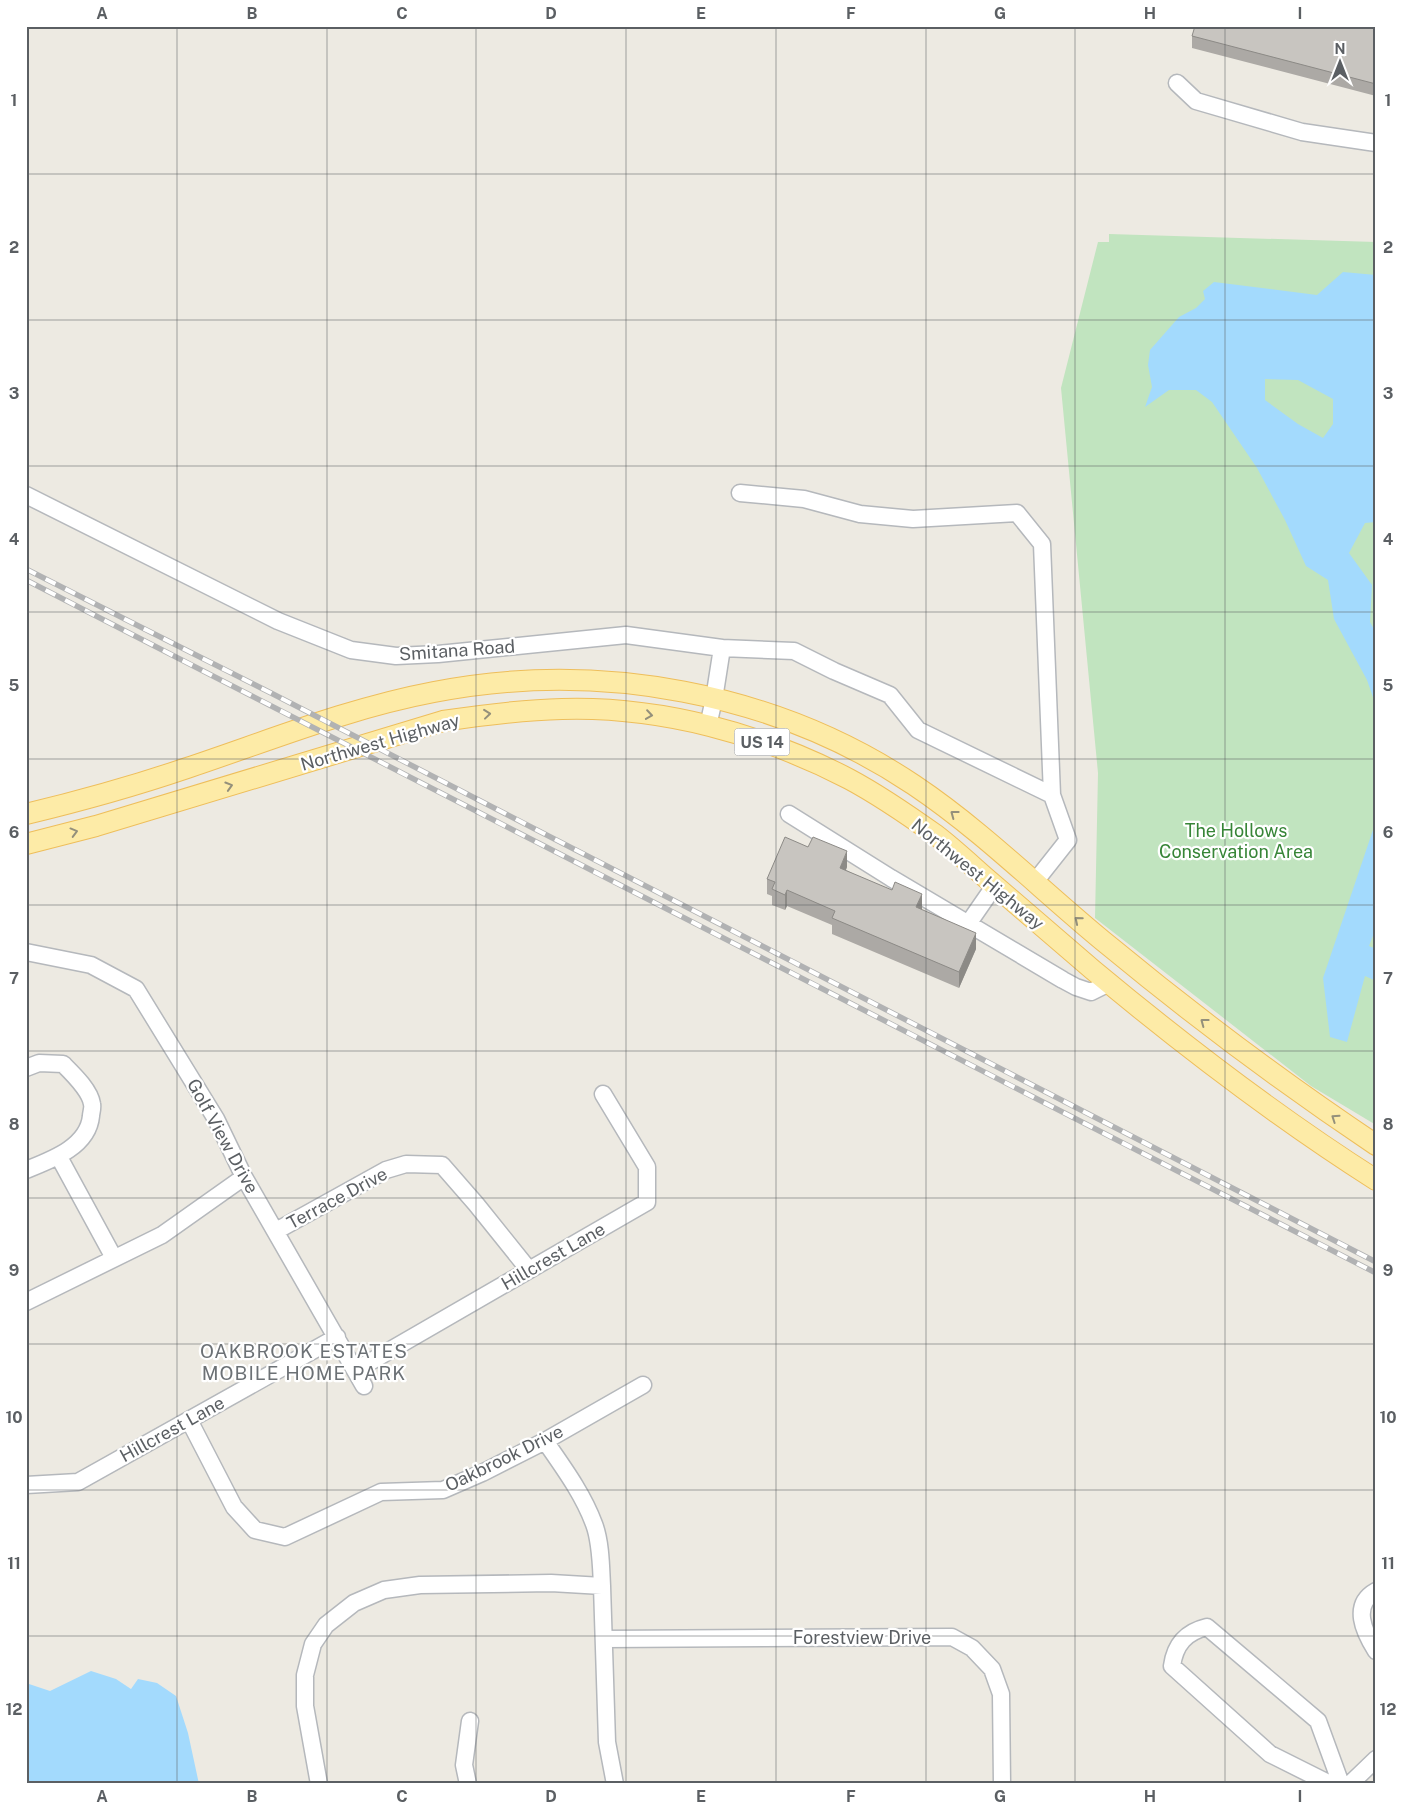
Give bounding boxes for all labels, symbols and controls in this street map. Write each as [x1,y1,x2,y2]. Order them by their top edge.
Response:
text: A [96,4,108,23]
text: B [247,4,258,23]
text: C [396,4,408,23]
text: D [545,4,557,23]
text: E [696,4,706,23]
text: F [846,4,856,23]
text: G [994,4,1006,23]
text: H [1144,4,1156,23]
text: I [1298,4,1302,23]
north arrow [1314,38,1364,88]
text: N [1335,41,1345,57]
text: 1 [11,91,17,110]
text: 1 [1385,91,1391,110]
text: 2 [9,238,19,257]
text: 2 [1383,238,1393,257]
text: 3 [9,384,19,403]
text: 3 [1383,384,1393,403]
text: 4 [9,530,20,549]
text: 4 [1383,530,1394,549]
street label: Smitana Road [398,635,516,665]
text: 5 [9,676,20,695]
text: 5 [1383,676,1394,695]
street label: Northwest Highway [298,709,462,775]
one-way arrow [483,709,491,720]
one-way arrow [645,709,653,720]
road number: US 14 [734,729,790,756]
one-way arrow [225,782,233,792]
one-way arrow [950,811,960,820]
street label: Northwest Highway [908,814,1049,934]
park label: The Hollows Conservation Area [1159,820,1313,862]
text: 6 [9,823,19,842]
text: 6 [1383,823,1393,842]
one-way arrow [69,827,78,838]
one-way arrow [1075,917,1084,925]
text: 7 [9,969,19,988]
text: 7 [1383,969,1393,988]
one-way arrow [1200,1019,1210,1028]
street label: Golf View Drive [183,1075,263,1197]
text: 8 [9,1115,20,1134]
one-way arrow [1331,1115,1341,1124]
text: 8 [1383,1115,1394,1134]
street label: Terrace Drive [283,1163,391,1233]
street label: Hillcrest Lane [497,1218,609,1294]
text: 9 [9,1261,19,1280]
text: 9 [1383,1261,1393,1280]
district label: OAKBROOK ESTATES MOBILE HOME PARK [200,1340,408,1384]
street label: Hillcrest Lane [116,1392,228,1466]
text: 10 [5,1408,23,1427]
text: 10 [1379,1408,1397,1427]
street label: Oakbrook Drive [442,1420,566,1496]
text: 11 [7,1554,21,1573]
text: 11 [1381,1554,1395,1573]
street label: Forestview Drive [793,1627,931,1648]
text: 12 [5,1700,23,1719]
text: 12 [1379,1700,1397,1719]
text: A [96,1787,108,1806]
text: B [247,1787,258,1806]
text: C [396,1787,408,1806]
text: D [545,1787,557,1806]
text: E [696,1787,706,1806]
text: F [846,1787,856,1806]
text: G [994,1787,1006,1806]
text: H [1144,1787,1156,1806]
text: I [1298,1787,1302,1806]

